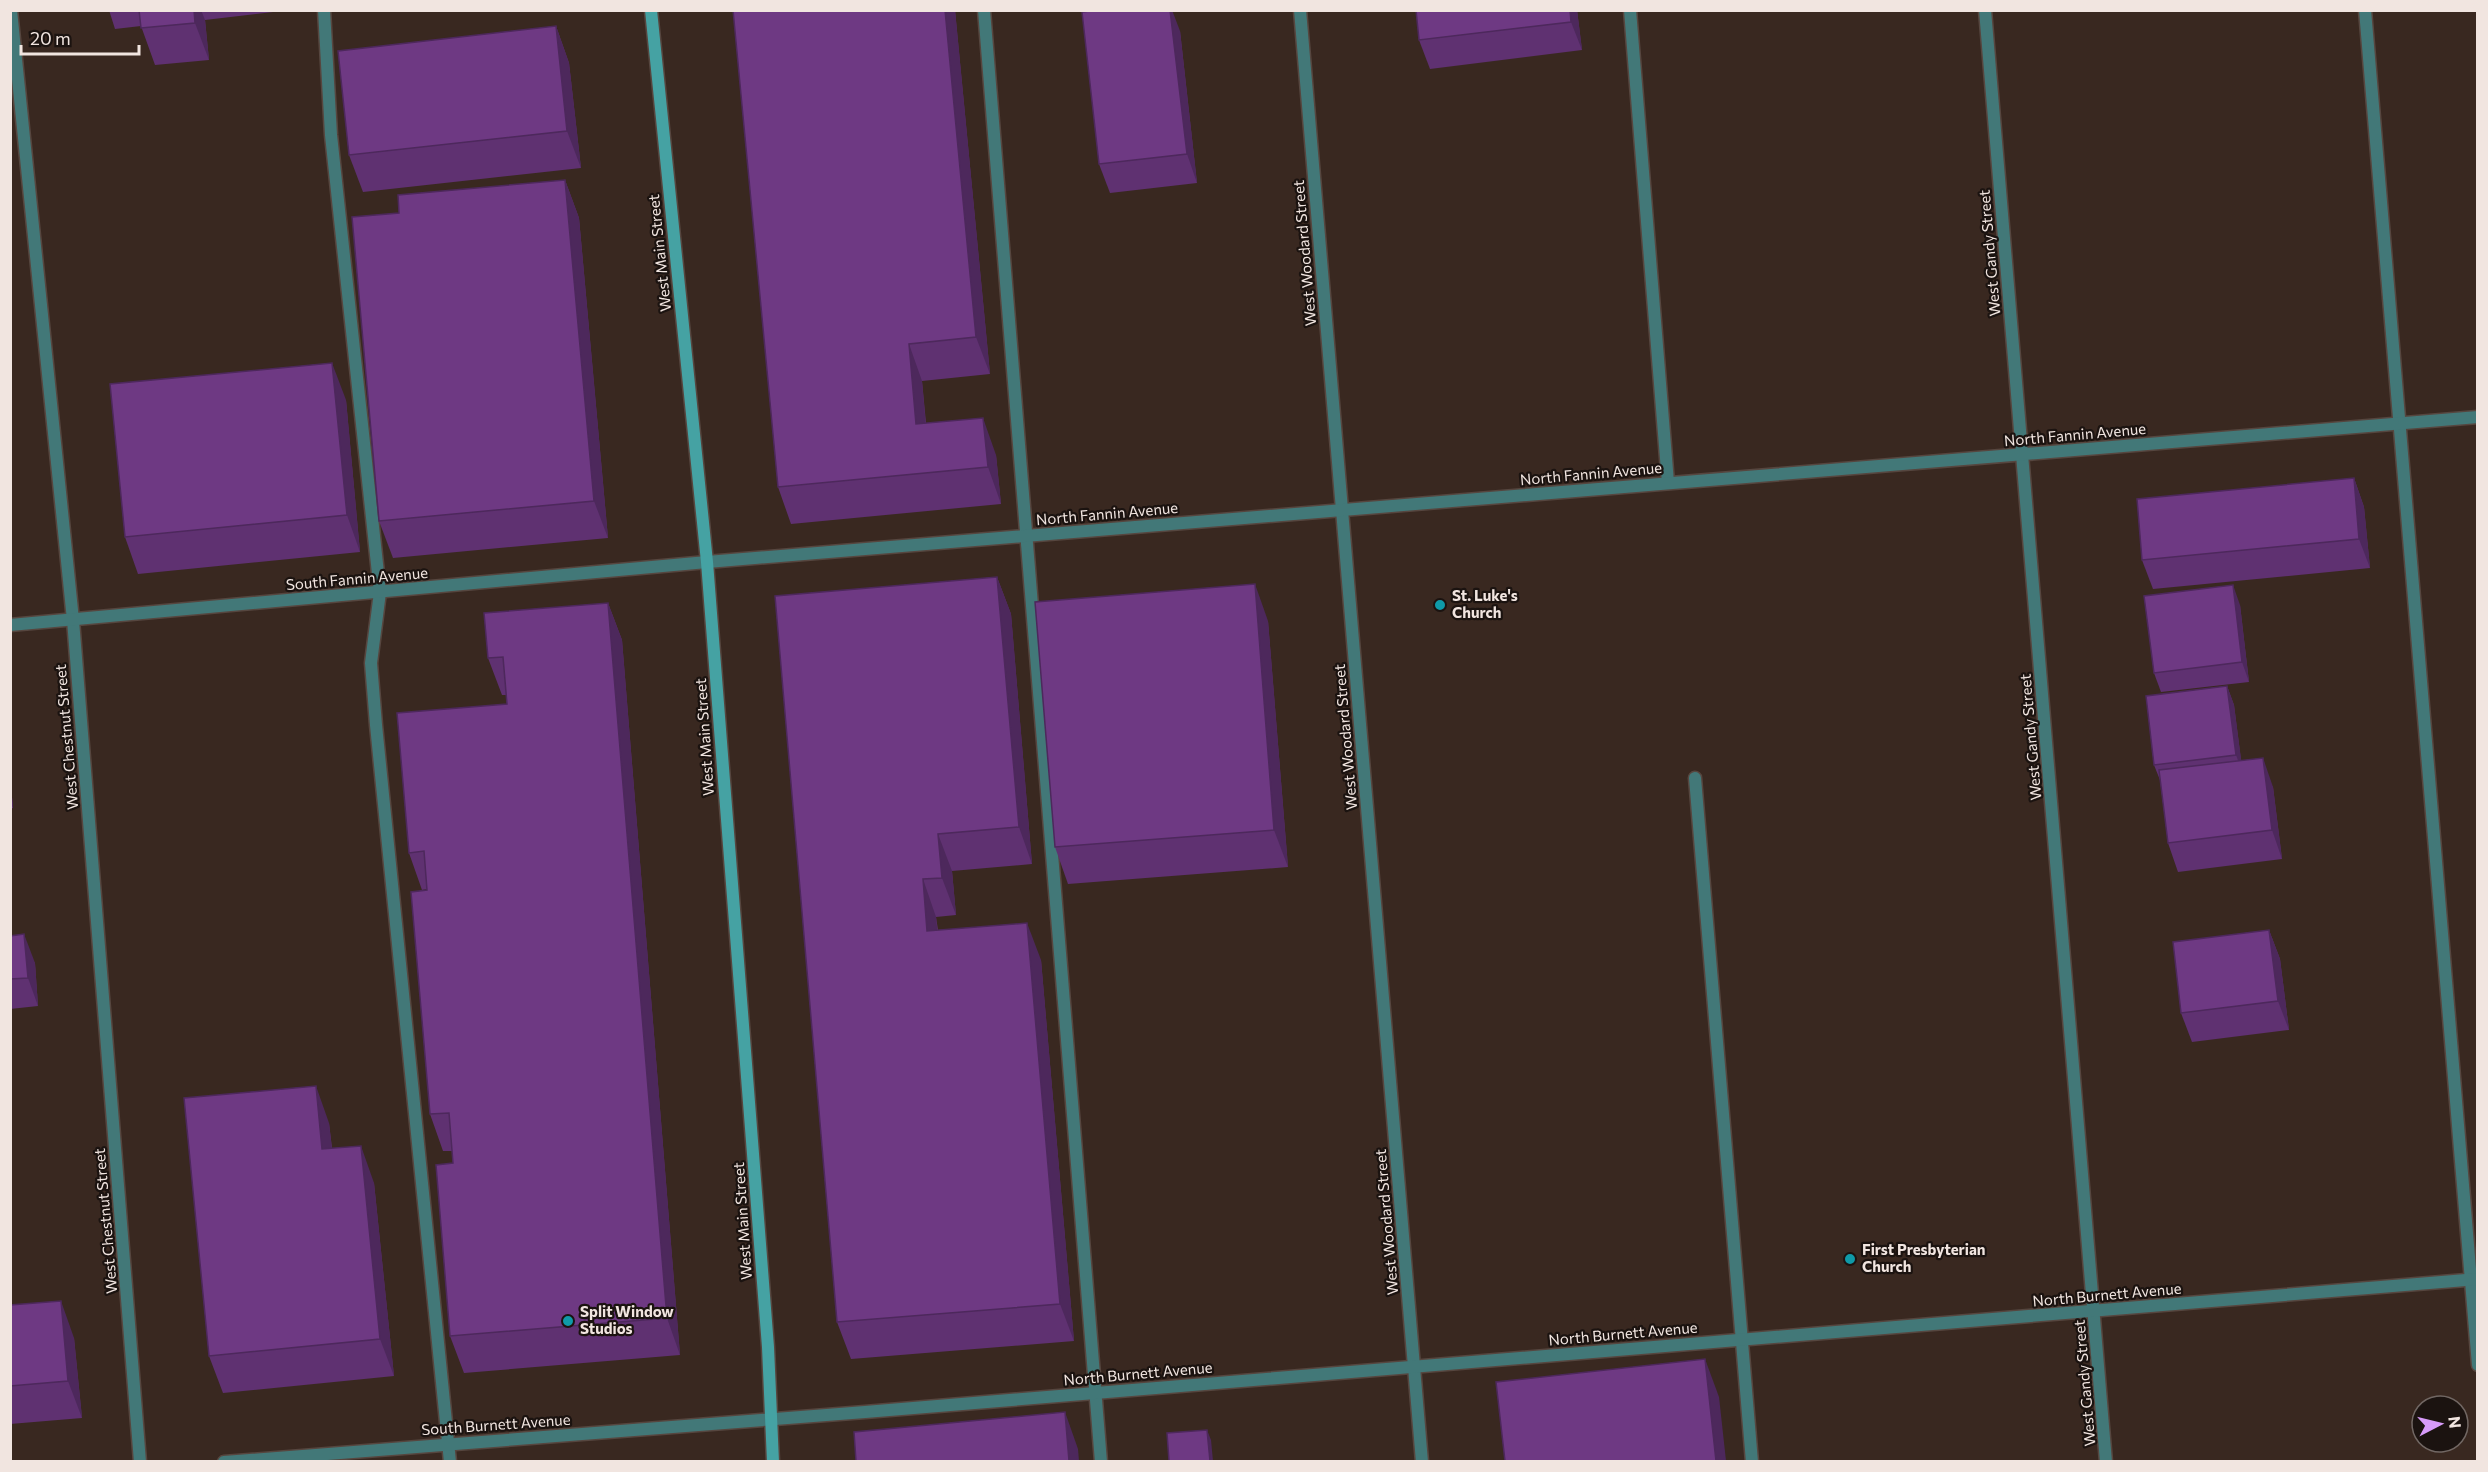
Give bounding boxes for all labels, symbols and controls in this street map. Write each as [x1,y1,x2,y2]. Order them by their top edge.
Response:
scale bar [21,18,140,56]
text: 20 m [30,27,71,49]
street label: West Woodard Street [1289,179,1319,327]
street label: West Gandy Street [1974,189,2004,317]
street label: West Main Street [644,194,674,313]
street label: North Fannin Avenue [2003,419,2147,449]
street label: North Fannin Avenue [1519,458,1663,488]
street label: North Fannin Avenue [1035,498,1179,528]
street label: South Fannin Avenue [285,563,429,593]
place label: St. Luke's Church [1452,586,1518,621]
marker: St. Luke's Church [1433,598,1447,612]
street label: West Woodard Street [1330,663,1360,811]
street label: West Chestnut Street [51,664,81,811]
street label: West Gandy Street [2015,673,2045,801]
street label: West Main Street [691,678,717,796]
street label: West Chestnut Street [90,1148,120,1295]
street label: West Woodard Street [1371,1148,1401,1296]
street label: West Main Street [729,1162,755,1280]
place label: First Presbyterian Church [1862,1240,1986,1275]
marker: First Presbyterian Church [1843,1252,1857,1266]
street label: North Burnett Avenue [2032,1279,2182,1309]
place label: Split Window Studios [580,1302,674,1337]
marker: Split Window Studios [561,1314,575,1328]
street label: North Burnett Avenue [1548,1318,1698,1348]
street label: West Gandy Street [2069,1319,2099,1447]
street label: North Burnett Avenue [1063,1358,1213,1388]
north arrow [2410,1394,2470,1454]
street label: South Burnett Avenue [421,1410,571,1438]
text: N [2445,1415,2466,1429]

